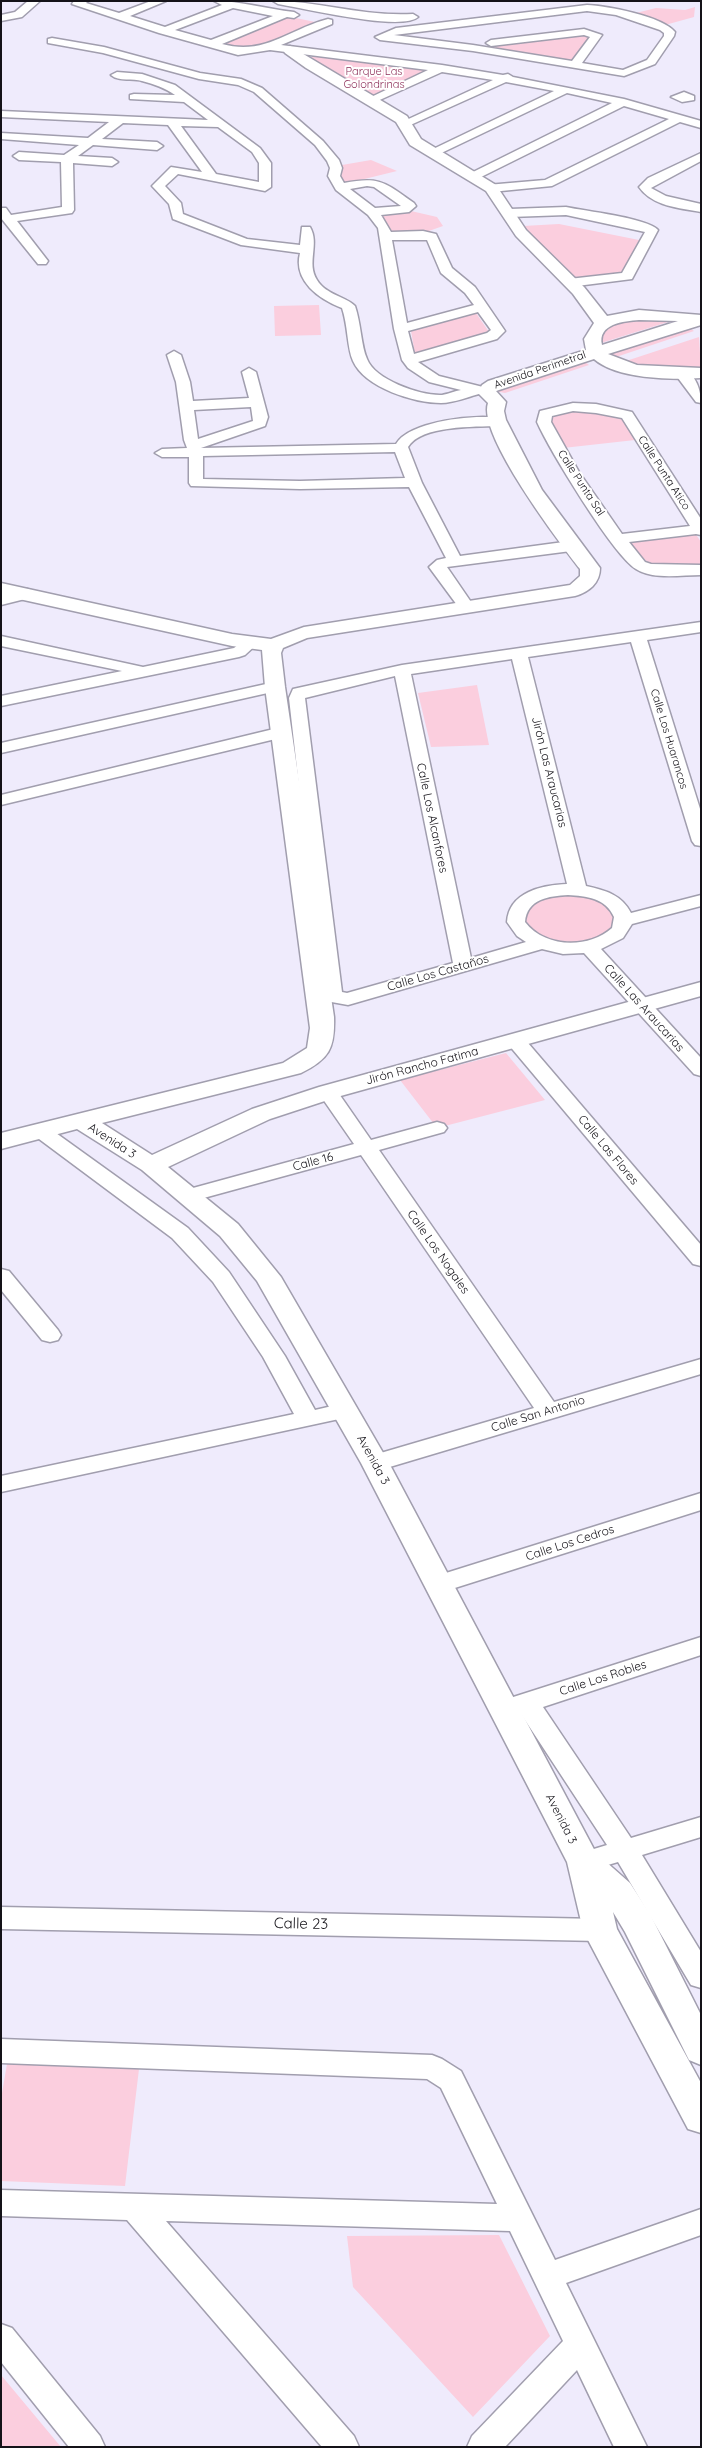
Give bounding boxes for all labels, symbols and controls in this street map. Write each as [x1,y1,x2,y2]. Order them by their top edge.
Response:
park label: Parque Las Golondrinas [343,65,405,91]
street label: Avenida Perimetral [492,348,588,392]
street label: Calle Punta Atico [635,433,693,513]
street label: Calle Punta Sal [555,448,607,518]
street label: Calle Los Huarancos [647,687,691,791]
street label: Jirón Las Araucarias [528,715,570,829]
street label: Calle Los Alcanfores [413,762,451,874]
street label: Calle Los Castaños [386,952,490,994]
street label: Calle Las Araucarias [601,961,687,1055]
street label: Jirón Rancho Fatima [364,1044,480,1088]
street label: Calle Las Flores [575,1112,641,1188]
street label: Avenida 3 [85,1120,139,1162]
street label: Calle 16 [291,1150,335,1174]
street label: Calle Los Nogales [404,1207,472,1297]
street label: Calle San Antonio [489,1393,587,1435]
street label: Avenida 3 [354,1433,392,1487]
street label: Calle Los Cedros [524,1522,616,1564]
street label: Calle Los Robles [558,1657,648,1699]
street label: Avenida 3 [542,1792,580,1846]
street label: Calle 23 [274,1915,328,1933]

